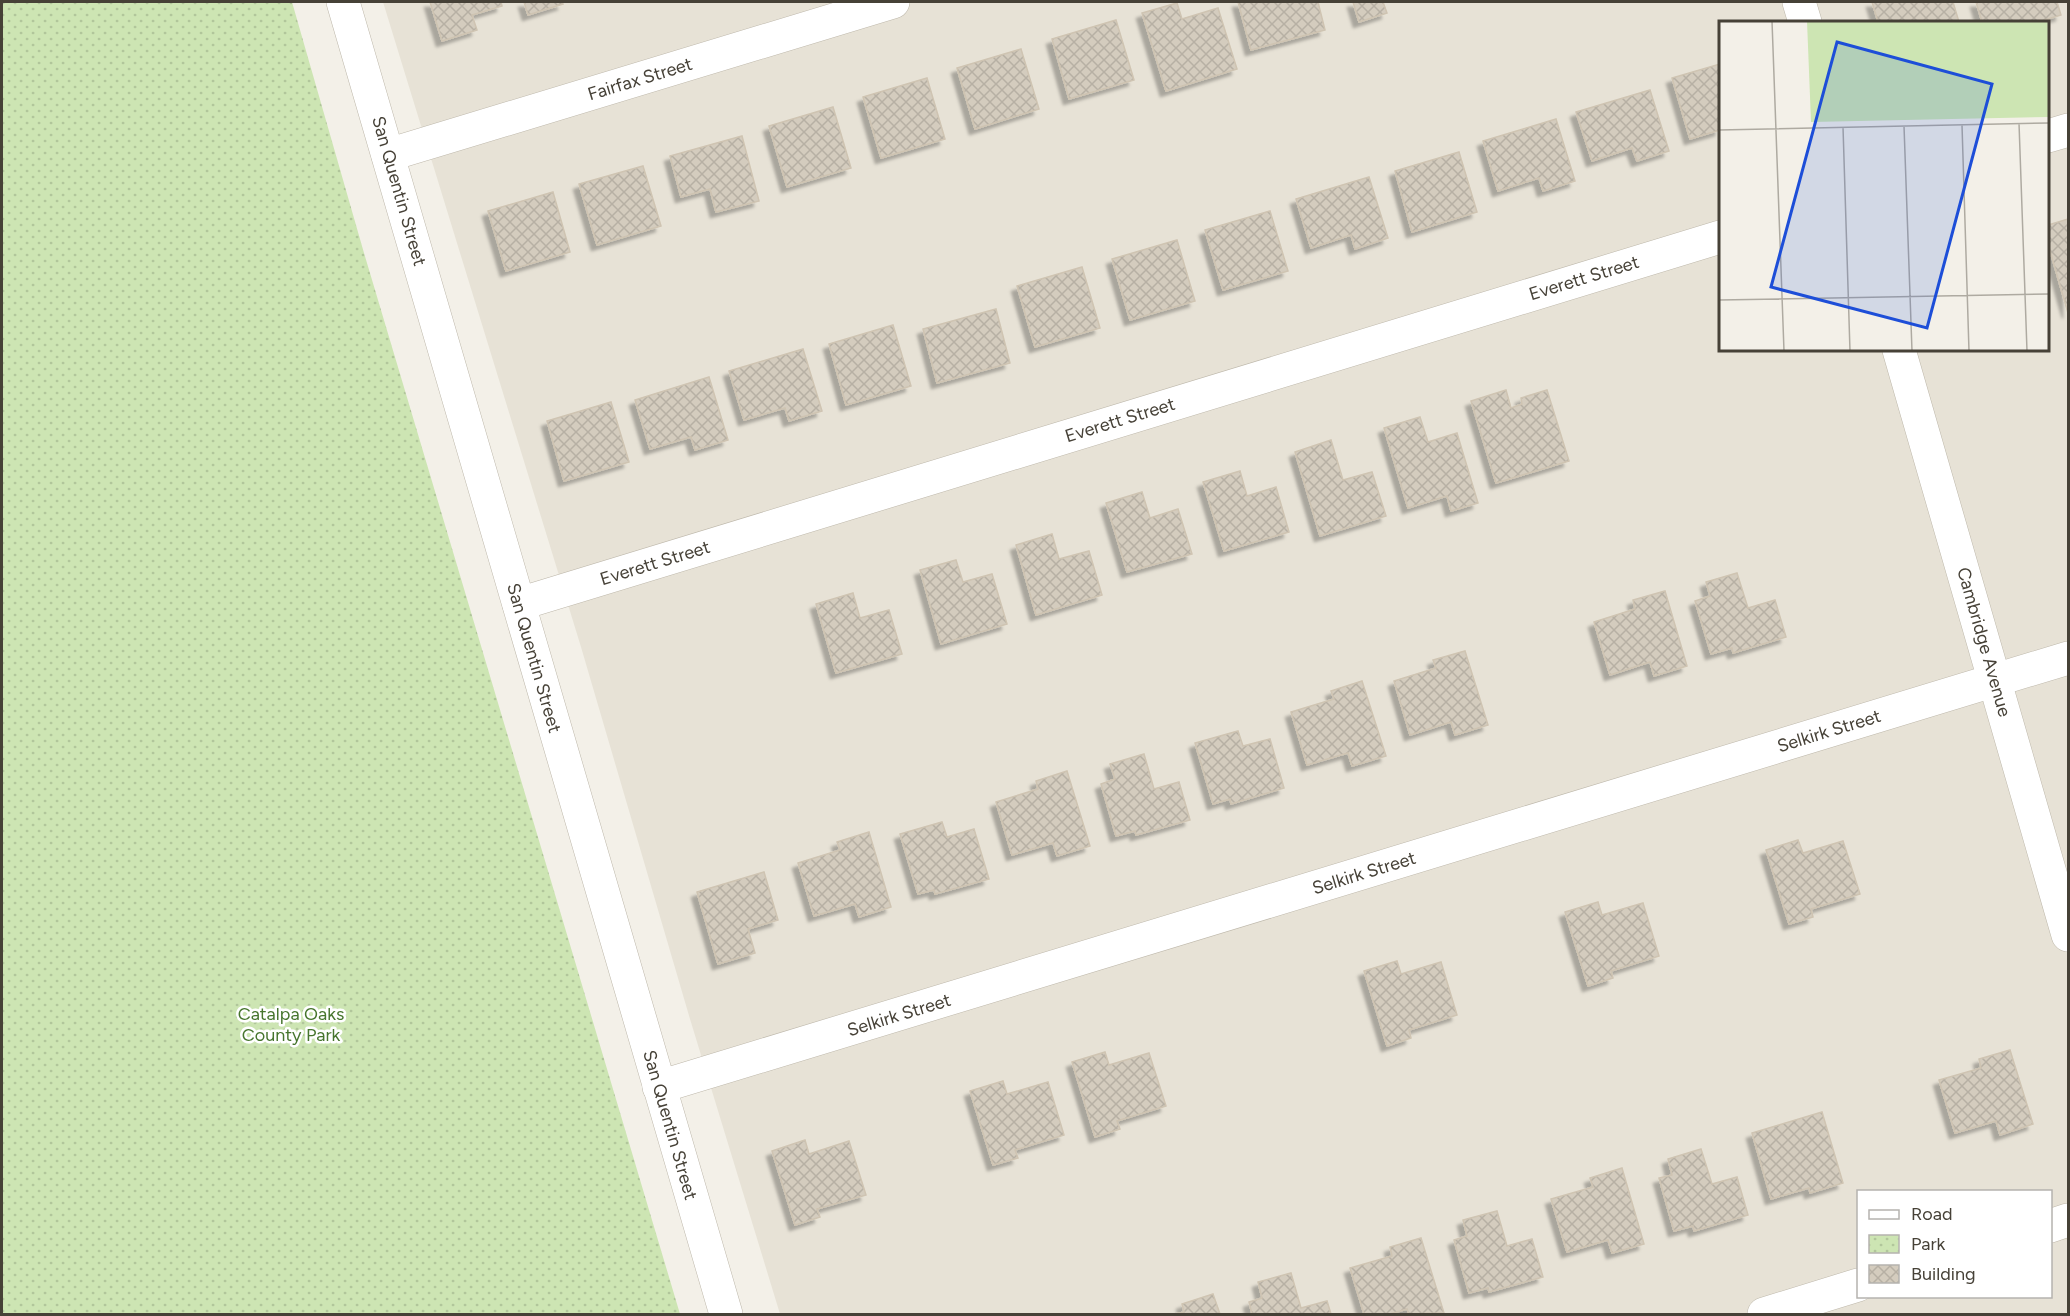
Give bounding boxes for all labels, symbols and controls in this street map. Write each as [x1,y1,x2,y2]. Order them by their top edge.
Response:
inset map [1719,21,2049,351]
street label: Fairfax Street [585,53,695,105]
street label: San Quentin Street [367,114,431,268]
street label: Everett Street [1526,251,1642,305]
street label: Everett Street [1062,393,1178,447]
street label: Everett Street [597,536,713,590]
street label: Cambridge Avenue [1952,565,2016,719]
street label: San Quentin Street [502,581,566,735]
street label: Selkirk Street [1774,705,1884,757]
street label: Selkirk Street [1309,847,1419,899]
street label: Selkirk Street [844,989,954,1041]
park label: Catalpa Oaks County Park [238,1003,344,1046]
street label: San Quentin Street [638,1048,702,1202]
legend [1857,1190,2052,1298]
text: Road [1911,1203,1952,1225]
text: Park [1911,1233,1946,1255]
text: Building [1911,1263,1976,1285]

